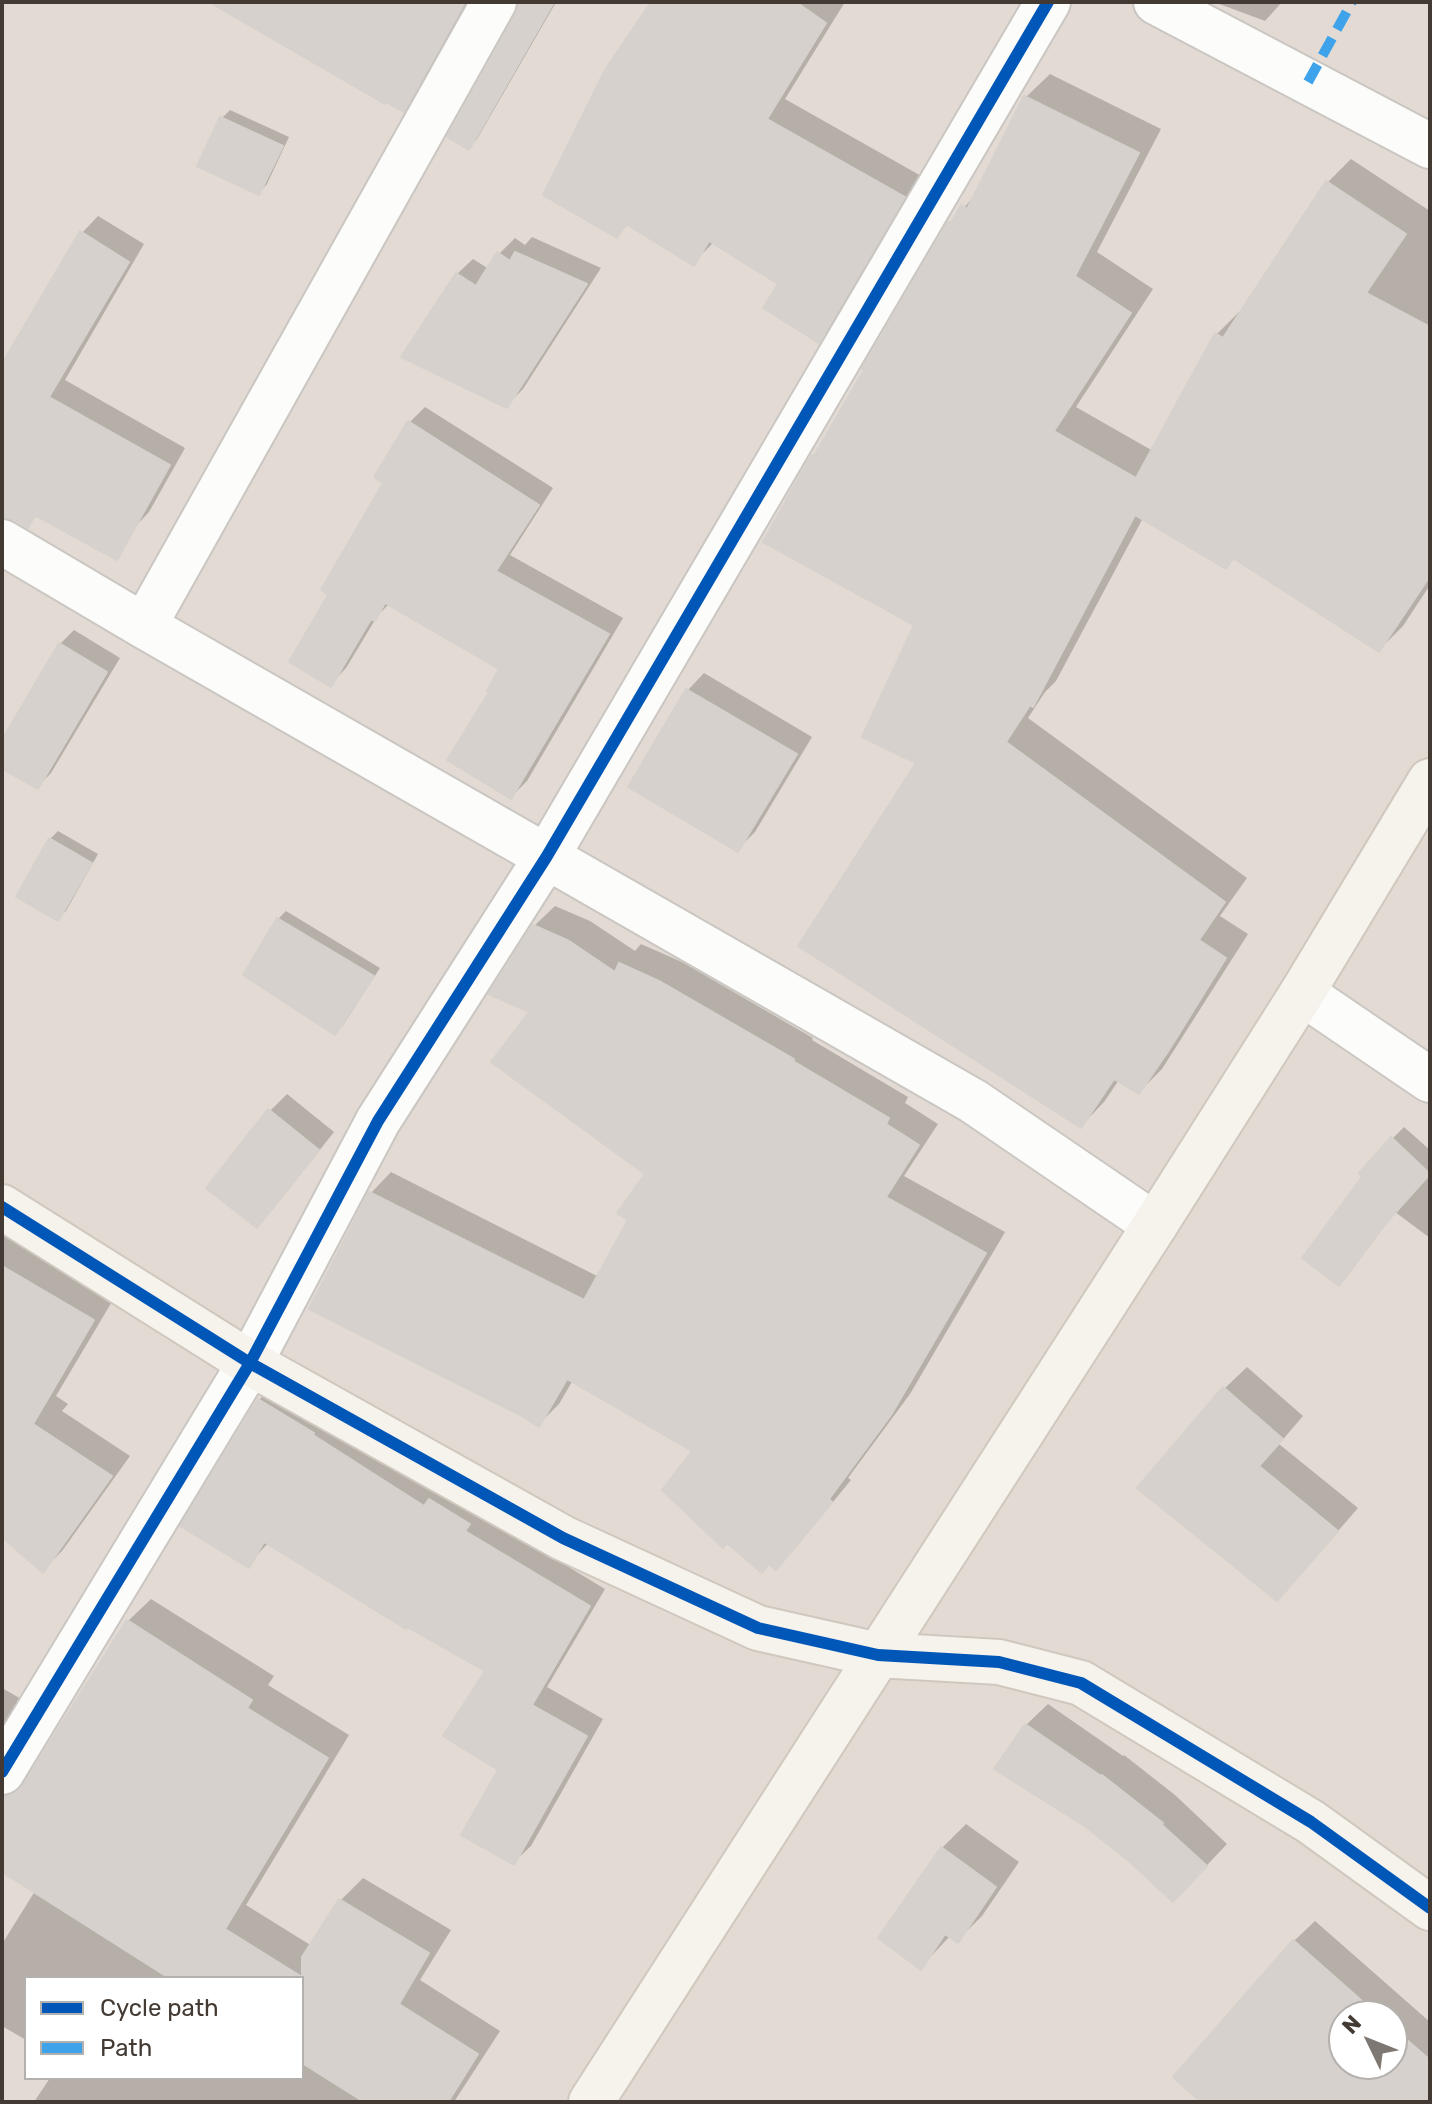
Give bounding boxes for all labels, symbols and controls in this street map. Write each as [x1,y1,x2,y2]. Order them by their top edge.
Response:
legend [24,1976,304,2080]
text: Cycle path [100,1994,219,2022]
north arrow [1328,2000,1408,2080]
text: N [1336,2010,1367,2040]
text: Path [100,2034,152,2062]

